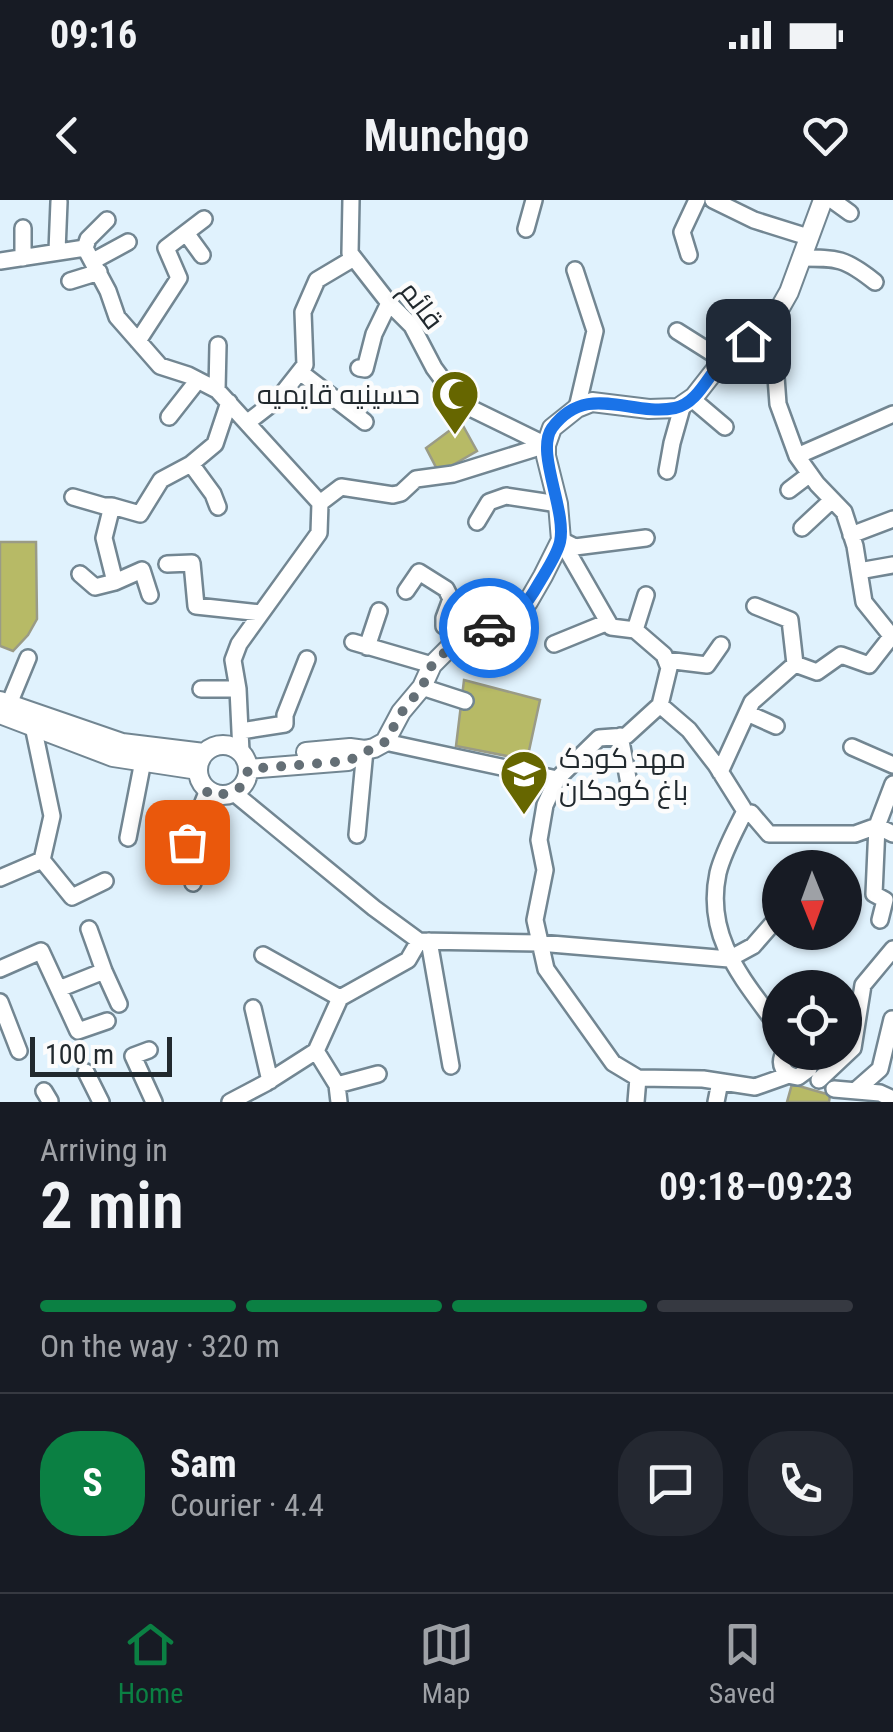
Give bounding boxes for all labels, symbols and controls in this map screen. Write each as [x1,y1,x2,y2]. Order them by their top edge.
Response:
text: 09:16 [50,13,137,57]
icon: back [40,108,95,163]
icon: heart [798,108,853,163]
text: Munchgo [364,109,529,162]
street label: قائم [391,275,450,337]
pin [706,299,791,384]
icon: home [721,314,776,369]
mosque icon: حسینیه قایمیه [429,368,481,436]
place label: حسینیه قایمیه [257,378,420,411]
courier [439,578,539,678]
icon: car [462,601,517,656]
place label: مهد کودک باغ کودکان [559,742,688,809]
school or university icon: مهد کودک باغ کودکان [498,748,550,816]
pin [145,800,230,885]
icon: bag [160,815,215,870]
north arrow [762,850,862,950]
map controls [762,850,862,1070]
button: locate [762,970,862,1070]
scale bar [30,1032,172,1076]
text: 100 m [45,1038,114,1071]
text: Arriving in [40,1131,168,1169]
text: 09:18–09:23 [659,1165,853,1209]
text: 2 min [40,1168,184,1244]
text: On the way · 320 m [40,1327,280,1365]
button: chat [618,1431,723,1536]
button: phone [748,1431,853,1536]
text: Sam [170,1442,237,1486]
text: S [82,1461,103,1505]
text: Courier · 4.4 [170,1486,324,1524]
tab: Home [118,1617,183,1710]
tab: Map [419,1617,474,1710]
tab: Saved [709,1617,775,1710]

